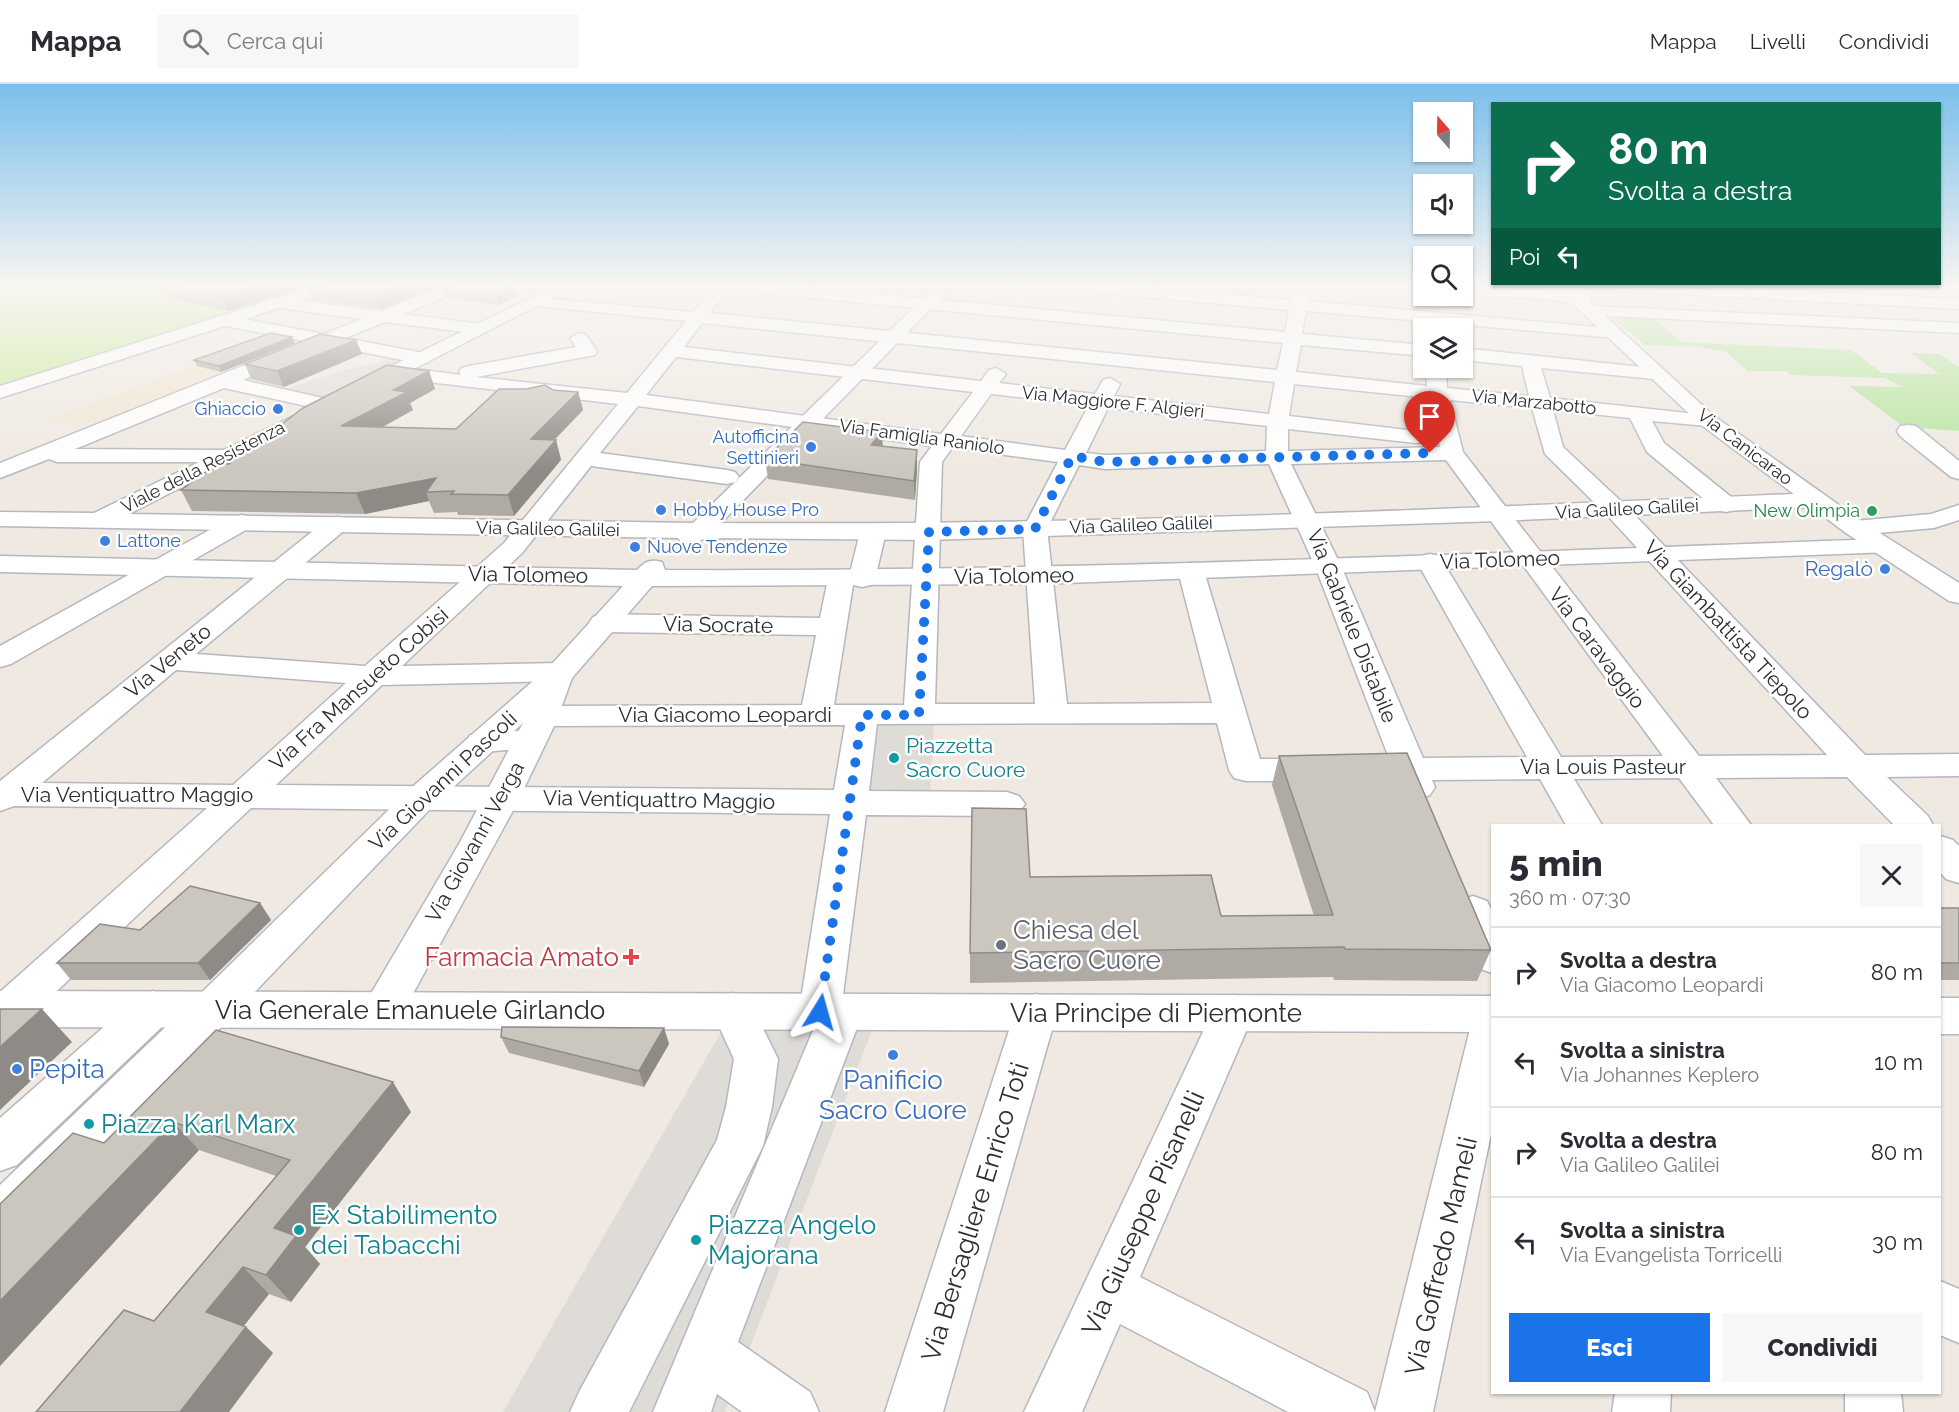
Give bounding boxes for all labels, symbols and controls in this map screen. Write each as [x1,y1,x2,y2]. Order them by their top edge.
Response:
search box [158,14,578,68]
text: Mappa [30,25,122,58]
icon: search [179,25,212,58]
text: Cerca qui [227,28,323,54]
text: Mappa [1650,29,1717,54]
text: Livelli [1750,29,1806,54]
text: Condividi [1839,29,1929,54]
north arrow [1413,102,1473,162]
map controls [1413,102,1473,378]
text: 80 m [1608,125,1708,174]
icon: right [1509,126,1587,204]
button: sound [1413,174,1473,234]
text: Svolta a destra [1608,175,1792,206]
icon: left [1552,240,1585,273]
text: Poi [1509,244,1540,270]
button: search [1413,246,1473,306]
button: layers [1413,318,1473,378]
street label: Via Maggiore F. Algieri [1021,381,1205,422]
street label: Via Marzabotto [1471,385,1598,419]
pin [1404,391,1455,453]
place label: Ghiaccio [195,398,266,419]
icon: arrive [1413,400,1446,433]
marker: Ghiaccio [271,402,285,416]
street label: Via Canicarao [1694,404,1797,489]
street label: Via Famiglia Raniolo [838,415,1006,459]
street label: Viale della Resistenza [117,416,288,517]
place label: Autofficina Settinieri [713,426,799,468]
marker: Autofficina Settinieri [804,440,818,454]
street label: Via Galileo Galilei [1555,494,1699,523]
place label: Hobby House Pro [673,499,819,520]
place label: New Olimpia [1753,500,1860,521]
marker: Hobby House Pro [654,503,668,517]
marker: New Olimpia [1865,504,1879,518]
street label: Via Galileo Galilei [1069,511,1213,538]
street label: Via Galileo Galilei [476,517,620,540]
street label: Via Gabriele Distabile [1302,525,1403,726]
place label: Lattone [117,530,181,551]
marker: Lattone [98,534,112,548]
street label: Via Giambattista Tiepolo [1639,535,1818,724]
place label: Nuove Tendenze [647,536,788,557]
marker: Nuove Tendenze [628,540,642,554]
street label: Via Tolomeo [1439,545,1561,574]
place label: Regalò [1805,556,1873,581]
street label: Via Tolomeo [468,561,588,588]
street label: Via Tolomeo [954,562,1074,589]
marker: Regalò [1878,562,1892,576]
street label: Via Caravaggio [1544,582,1651,713]
street label: Via Fra Mansueto Cobisi [264,602,453,776]
street label: Via Socrate [663,611,773,638]
street label: Via Veneto [119,618,216,703]
street label: Via Giacomo Leopardi [618,702,832,727]
street label: Via Giovanni Pascoli [364,706,522,856]
place label: Piazzetta Sacro Cuore [906,733,1025,782]
marker: Piazzetta Sacro Cuore [887,751,901,765]
street label: Via Louis Pasteur [1520,754,1687,779]
street label: Via Giovanni Verga [420,757,529,927]
street label: Via Ventiquattro Maggio [21,782,253,807]
street label: Via Ventiquattro Maggio [543,785,775,814]
text: 5 min [1509,842,1603,884]
button: close [1860,844,1923,907]
text: 360 m · 07:30 [1509,886,1631,910]
place label: Chiesa del Sacro Cuore [1013,915,1161,975]
marker: Chiesa del Sacro Cuore [994,938,1008,952]
place label: Farmacia Amato [425,942,619,972]
text: Svolta a destra [1560,947,1717,973]
marker: Farmacia Amato [624,950,638,964]
icon: right [1509,956,1542,989]
text: 80 m [1871,959,1923,985]
text: Via Giacomo Leopardi [1560,973,1764,997]
position arrow [788,980,852,1044]
street label: Via Generale Emanuele Girlando [215,995,605,1025]
street label: Via Principe di Piemonte [1010,998,1302,1028]
text: Svolta a sinistra [1560,1037,1725,1063]
icon: left [1509,1046,1542,1079]
marker: Panificio Sacro Cuore [886,1048,900,1062]
text: 10 m [1874,1049,1923,1075]
place label: Pepita [29,1054,105,1084]
street label: Via Bersagliere Enrico Toti [915,1059,1035,1365]
marker: Pepita [10,1062,24,1076]
text: Via Johannes Keplero [1560,1063,1759,1087]
place label: Panificio Sacro Cuore [819,1065,967,1125]
street label: Via Giuseppe Pisanelli [1076,1086,1210,1340]
place label: Piazza Karl Marx [101,1109,295,1139]
marker: Piazza Karl Marx [82,1117,96,1131]
text: Svolta a destra [1560,1127,1717,1153]
street label: Via Goffredo Mameli [1399,1134,1483,1378]
icon: right [1509,1136,1542,1169]
text: 80 m [1871,1139,1923,1165]
text: Via Galileo Galilei [1560,1153,1720,1177]
place label: Ex Stabilimento dei Tabacchi [311,1200,498,1260]
place label: Piazza Angelo Majorana [708,1210,876,1270]
text: Svolta a sinistra [1560,1217,1725,1243]
marker: Ex Stabilimento dei Tabacchi [292,1223,306,1237]
icon: left [1509,1226,1542,1259]
text: 30 m [1872,1229,1923,1255]
marker: Piazza Angelo Majorana [689,1233,703,1247]
text: Via Evangelista Torricelli [1560,1243,1782,1267]
button: Esci [1509,1313,1710,1382]
button: Condividi [1722,1313,1923,1382]

